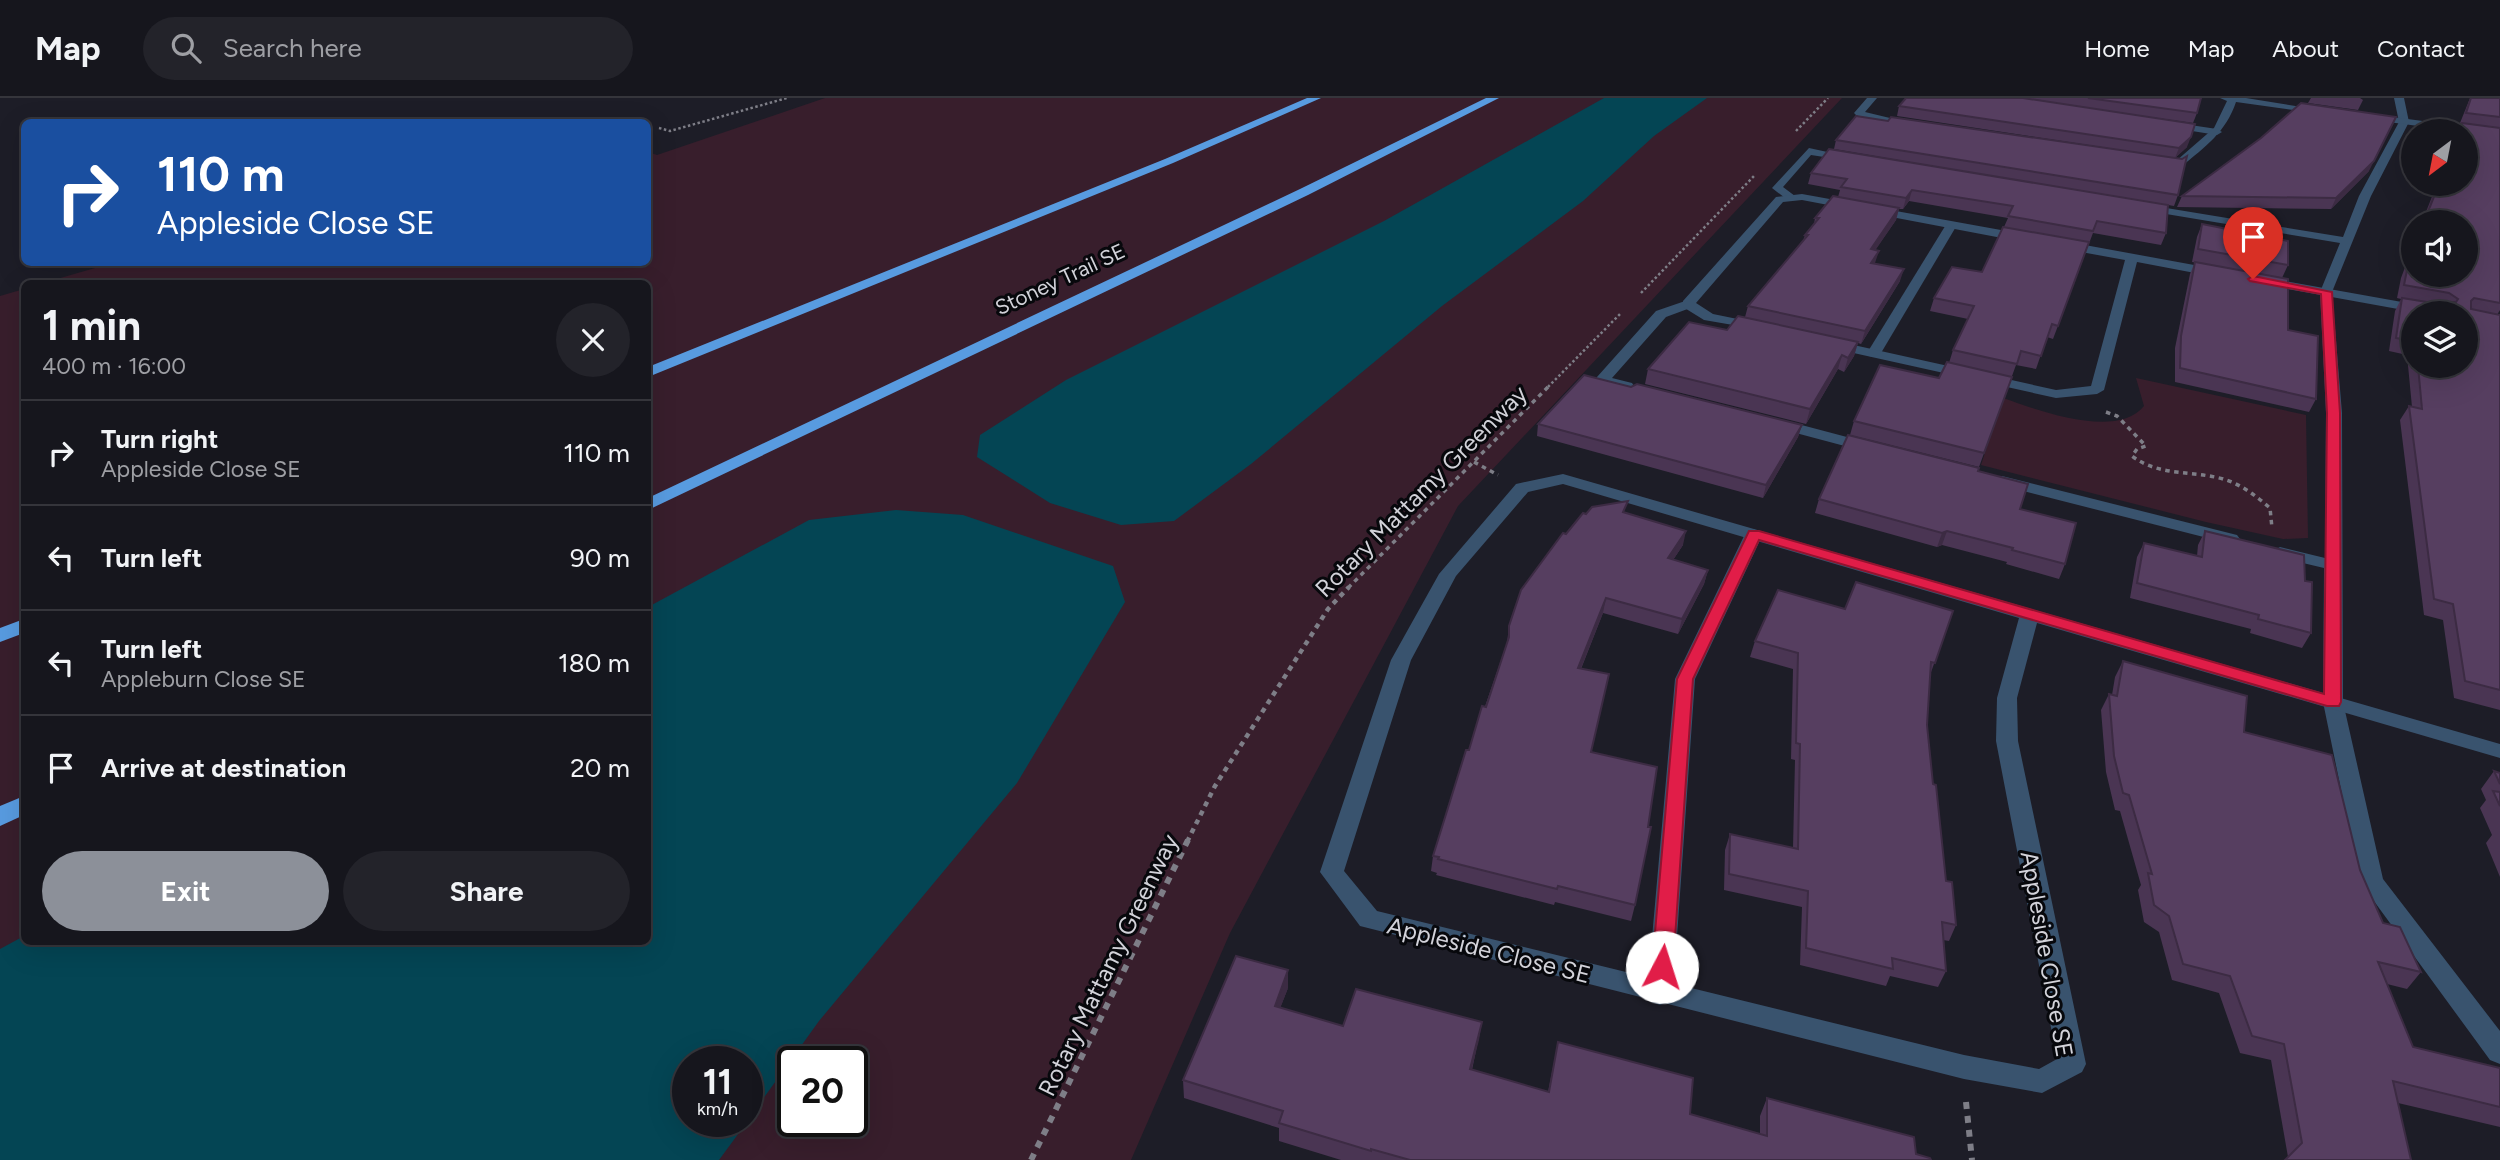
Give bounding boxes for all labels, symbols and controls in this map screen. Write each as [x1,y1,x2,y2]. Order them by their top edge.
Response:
search box [143,17,633,80]
text: Map [35,29,101,68]
icon: search [167,29,205,67]
text: Search here [223,32,362,64]
text: Home [2084,34,2150,63]
text: Map [2188,34,2234,63]
text: About [2272,34,2339,63]
text: Contact [2377,34,2465,63]
north arrow [2401,119,2478,196]
map controls [2401,119,2478,378]
text: 110 m [157,144,285,203]
icon: right [42,147,133,238]
text: Appleside Close SE [157,204,435,242]
pin [2223,207,2283,279]
button: sound [2401,210,2478,287]
icon: arrive [2234,218,2272,256]
street label: Stoney Trail SE [991,238,1129,320]
text: 1 min [42,300,141,351]
button: layers [2401,301,2478,378]
button: close [556,303,630,377]
text: 400 m · 16:00 [42,352,186,380]
street label: Rotary Mattamy Greenway [1309,379,1533,603]
text: Turn right [101,423,218,455]
icon: right [42,434,80,472]
text: 110 m [563,437,630,469]
text: Appleside Close SE [101,455,301,483]
icon: left [42,539,80,577]
text: Turn left [101,542,202,574]
text: 90 m [570,542,630,574]
text: Turn left [101,633,202,665]
icon: left [42,644,80,682]
text: 180 m [558,647,630,679]
text: Appleburn Close SE [101,665,306,693]
icon: arrive [42,749,80,787]
text: Arrive at destination [101,752,346,784]
text: 20 m [570,752,630,784]
street label: Rotary Mattamy Greenway [1032,829,1184,1101]
street label: Appleside Close SE [2015,849,2079,1059]
button: Exit [42,851,329,931]
button: Share [343,851,630,931]
street label: Appleside Close SE [1384,911,1594,989]
position arrow [1625,930,1699,1004]
speed limit sign: 20 [777,1046,868,1137]
text: 11 [703,1061,732,1103]
text: km/h [697,1098,738,1120]

